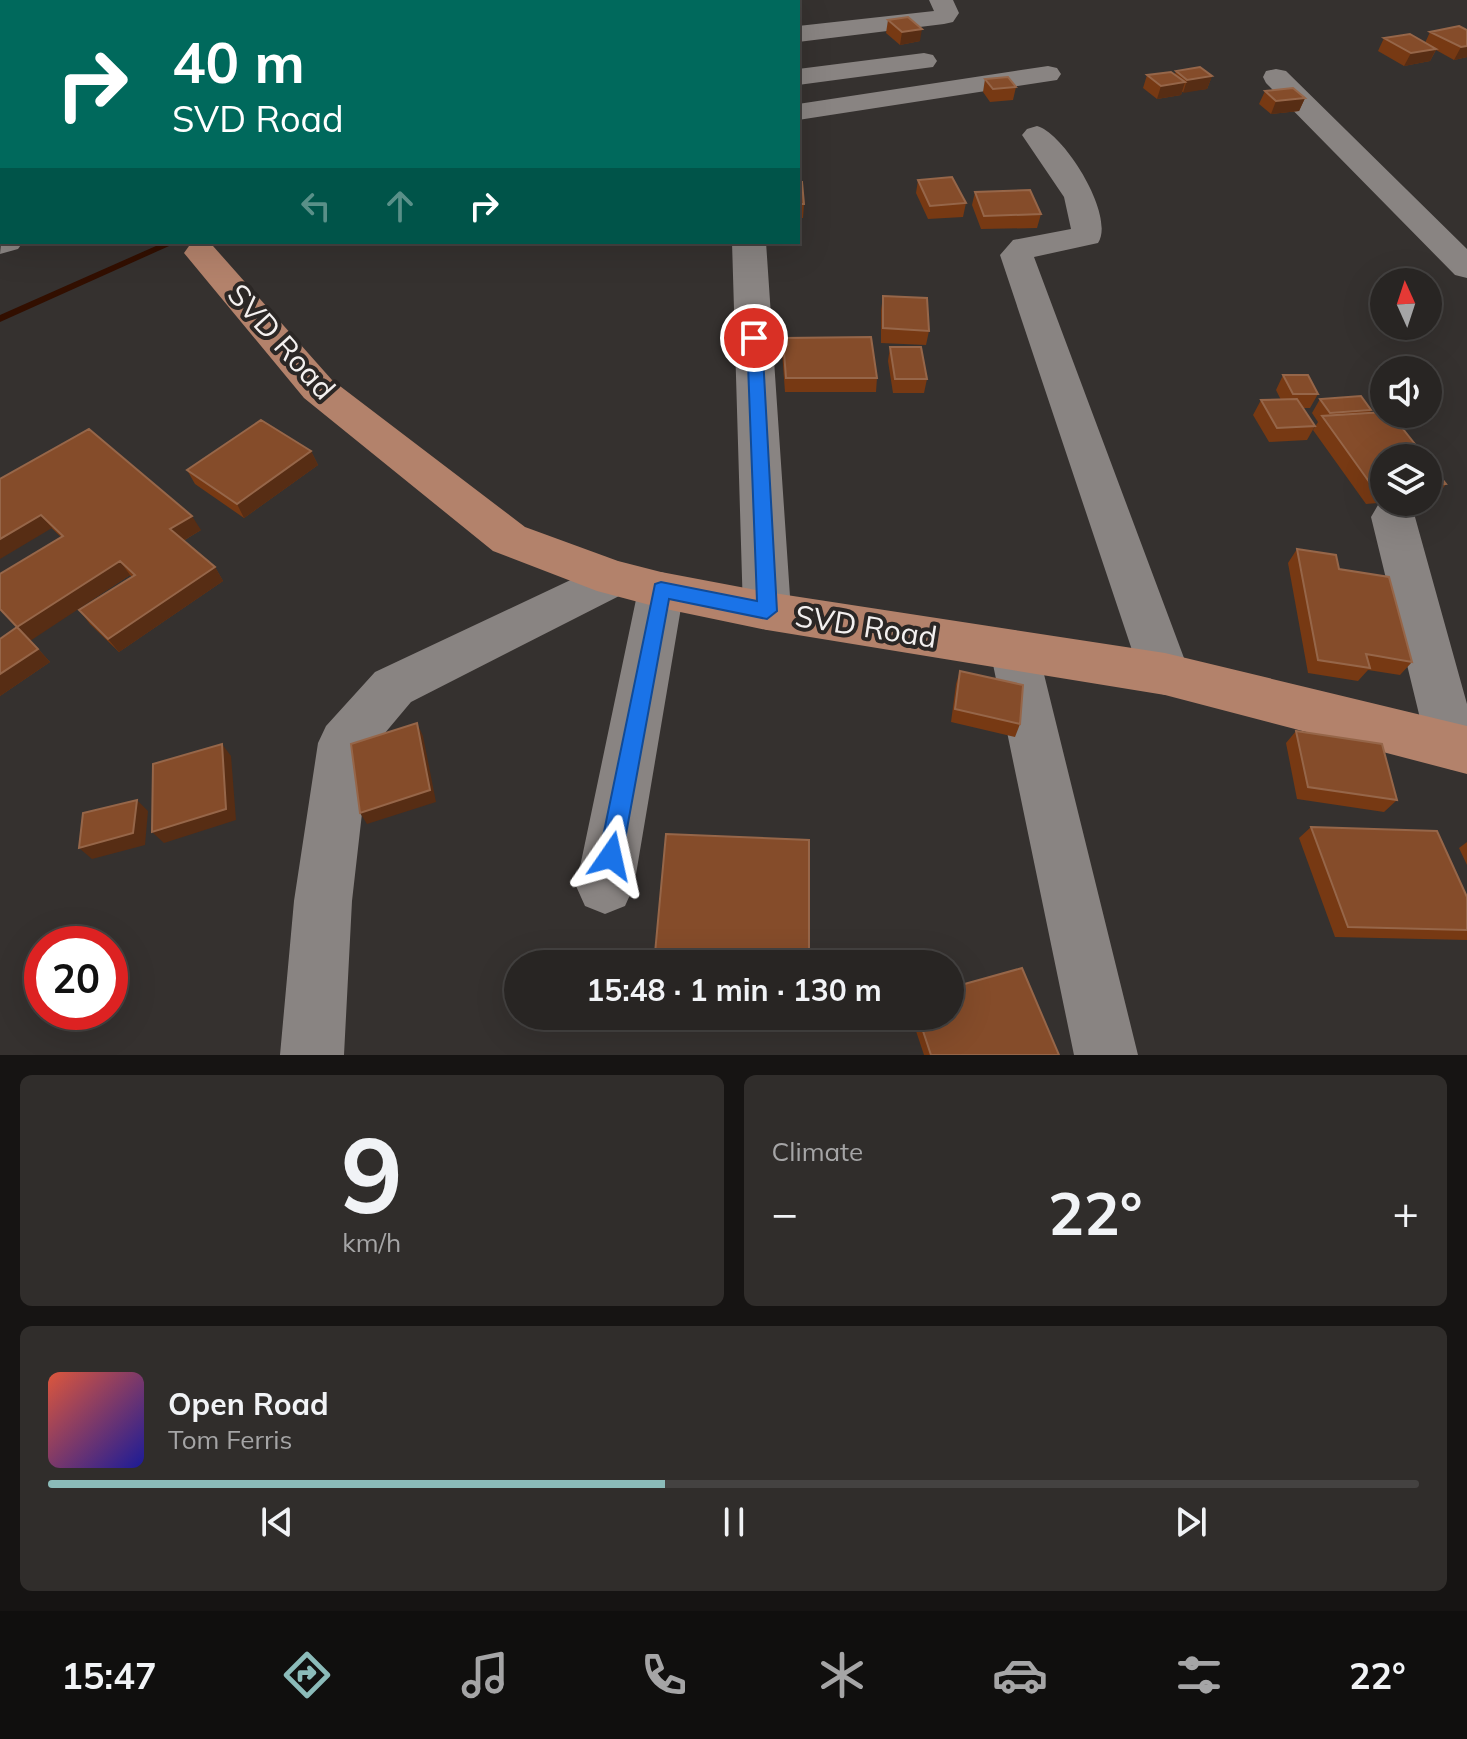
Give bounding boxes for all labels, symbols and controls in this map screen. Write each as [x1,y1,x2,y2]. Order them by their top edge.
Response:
text: 40 m [172,27,305,97]
icon: right [40,32,144,136]
text: SVD Road [172,96,344,141]
icon: left [294,184,338,228]
icon: ahead [378,184,422,228]
icon: right [462,184,506,228]
north arrow [1370,268,1442,340]
map controls [1370,268,1442,516]
street label: SVD Road [220,275,344,407]
pin [720,304,788,372]
icon: arrive [732,316,776,360]
button: sound [1370,356,1442,428]
button: layers [1370,444,1442,516]
street label: SVD Road [793,596,940,656]
position arrow [569,814,653,898]
speed limit sign: 20 [24,926,128,1030]
text: 15:48 · 1 min · 130 m [586,971,882,1009]
text: 9 [341,1108,403,1239]
text: Climate [772,1135,863,1168]
text: 22° [1048,1175,1143,1250]
text: − [772,1185,798,1240]
text: + [1393,1185,1419,1240]
text: km/h [342,1226,401,1259]
text: Open Road [168,1385,329,1423]
text: Tom Ferris [168,1423,292,1456]
icon: previous [255,1500,299,1544]
icon: pause [712,1500,756,1544]
icon: next [1169,1500,1213,1544]
icon: directions [279,1647,335,1703]
icon: music [457,1647,513,1703]
icon: phone [636,1647,692,1703]
icon: climate [814,1647,870,1703]
icon: car [992,1647,1048,1703]
icon: filters [1171,1647,1227,1703]
text: 15:47 [61,1653,157,1698]
text: 22° [1349,1653,1406,1698]

